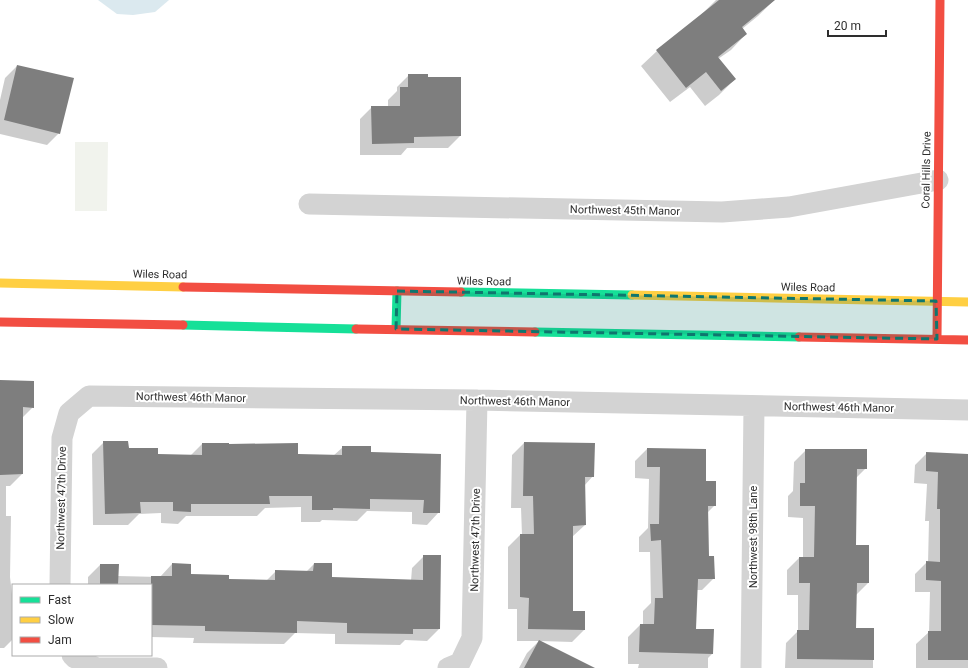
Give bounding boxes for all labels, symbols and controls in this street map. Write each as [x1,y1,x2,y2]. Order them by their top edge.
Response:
scale bar [828,12,886,38]
text: 20 m [834,19,861,33]
street label: Coral Hills Drive [919,131,934,209]
street label: Northwest 45th Manor [570,203,681,218]
street label: Wiles Road [133,268,187,281]
street label: Wiles Road [457,275,511,288]
street label: Wiles Road [781,281,835,294]
street label: Northwest 46th Manor [136,390,247,405]
street label: Northwest 46th Manor [460,394,571,409]
street label: Northwest 46th Manor [784,400,895,415]
street label: Northwest 47th Drive [54,446,69,550]
street label: Northwest 98th Lane [747,486,760,588]
street label: Northwest 47th Drive [468,488,483,592]
legend [12,584,152,656]
text: Fast [48,593,71,607]
text: Slow [48,613,74,627]
text: Jam [48,633,72,647]

